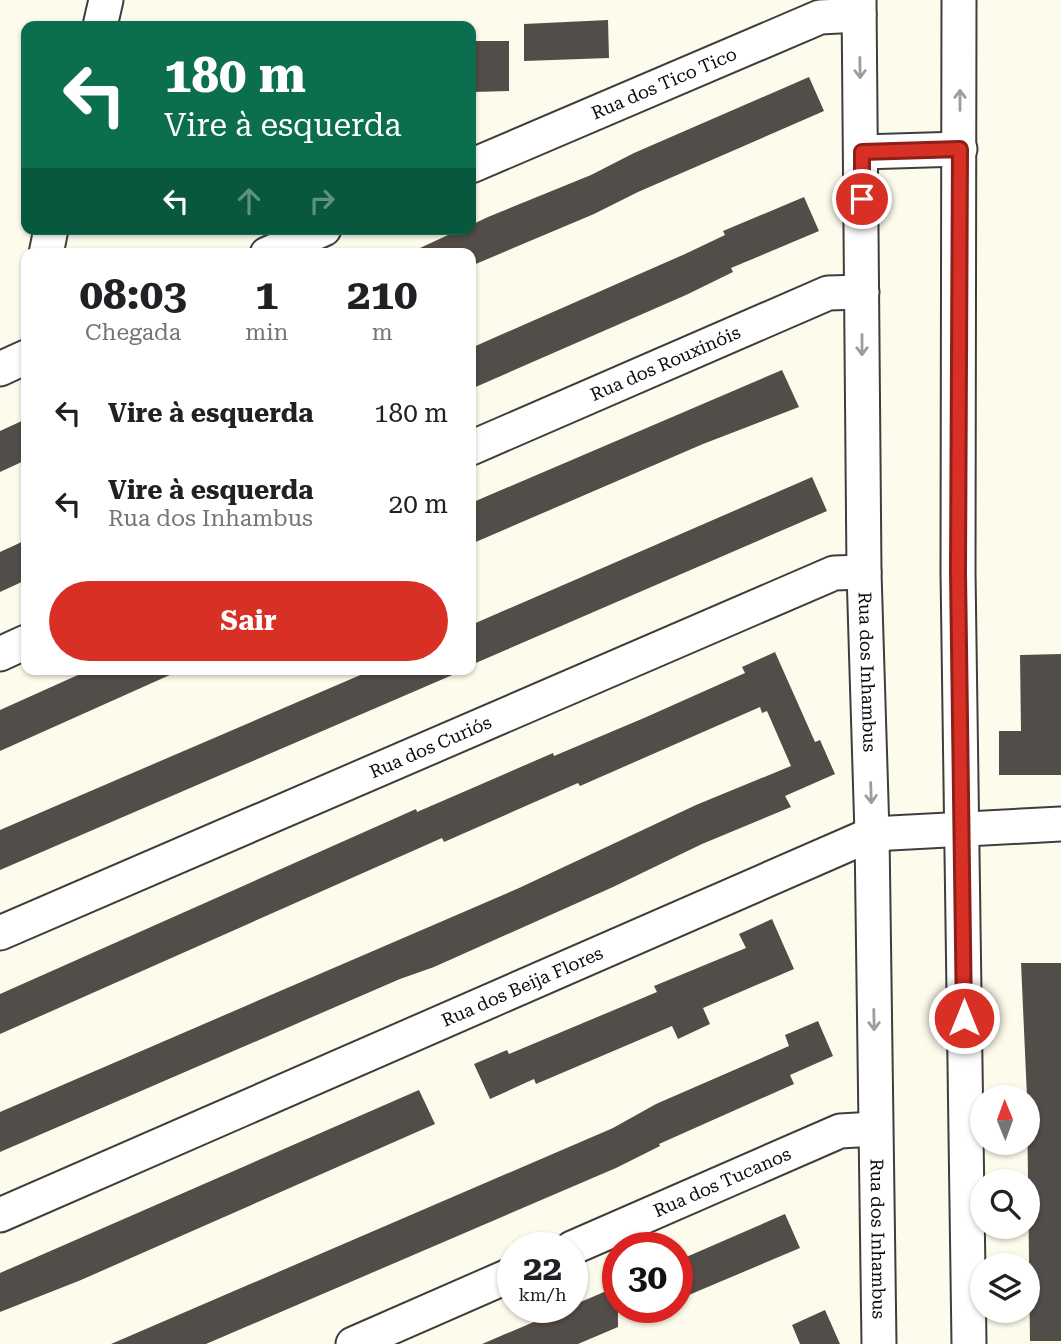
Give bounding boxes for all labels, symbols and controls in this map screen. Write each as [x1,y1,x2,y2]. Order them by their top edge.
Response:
street label: Rua dos Tico Tico [588,43,740,123]
text: 180 m [164,47,306,104]
icon: left [49,49,140,140]
one-way arrow [854,56,867,79]
one-way arrow [953,89,967,112]
text: Vire à esquerda [164,106,402,144]
pin [832,169,892,229]
icon: arrive [843,180,881,218]
icon: left [157,182,195,220]
icon: ahead [230,182,268,220]
icon: right [303,182,341,220]
text: 08:03 [80,270,187,319]
text: 1 [255,270,279,319]
text: 210 [347,270,417,319]
text: Chegada [85,319,181,346]
text: min [245,319,288,346]
text: m [372,319,393,346]
street label: Rua dos Rouxinóis [587,321,743,405]
one-way arrow [855,333,869,356]
icon: left [49,394,87,432]
text: Vire à esquerda [108,398,313,428]
text: 180 m [374,398,448,428]
text: Vire à esquerda [108,475,313,505]
icon: left [49,485,87,523]
text: 20 m [389,489,448,519]
text: Rua dos Inhambus [108,505,313,532]
button: Sair [49,581,448,661]
street label: Rua dos Inhambus [855,591,880,752]
street label: Rua dos Curiós [366,711,494,782]
one-way arrow [864,781,877,804]
street label: Rua dos Beija Flores [438,942,606,1031]
position arrow [927,981,1001,1055]
one-way arrow [867,1008,881,1031]
north arrow [970,1085,1040,1155]
map controls [970,1085,1040,1323]
street label: Rua dos Tucanos [650,1143,794,1221]
street label: Rua dos Inhambus [866,1158,890,1319]
button: search [970,1169,1040,1239]
speed limit sign: 30 [602,1232,693,1323]
text: 22 [523,1248,562,1289]
button: layers [970,1253,1040,1323]
text: km/h [518,1284,567,1305]

